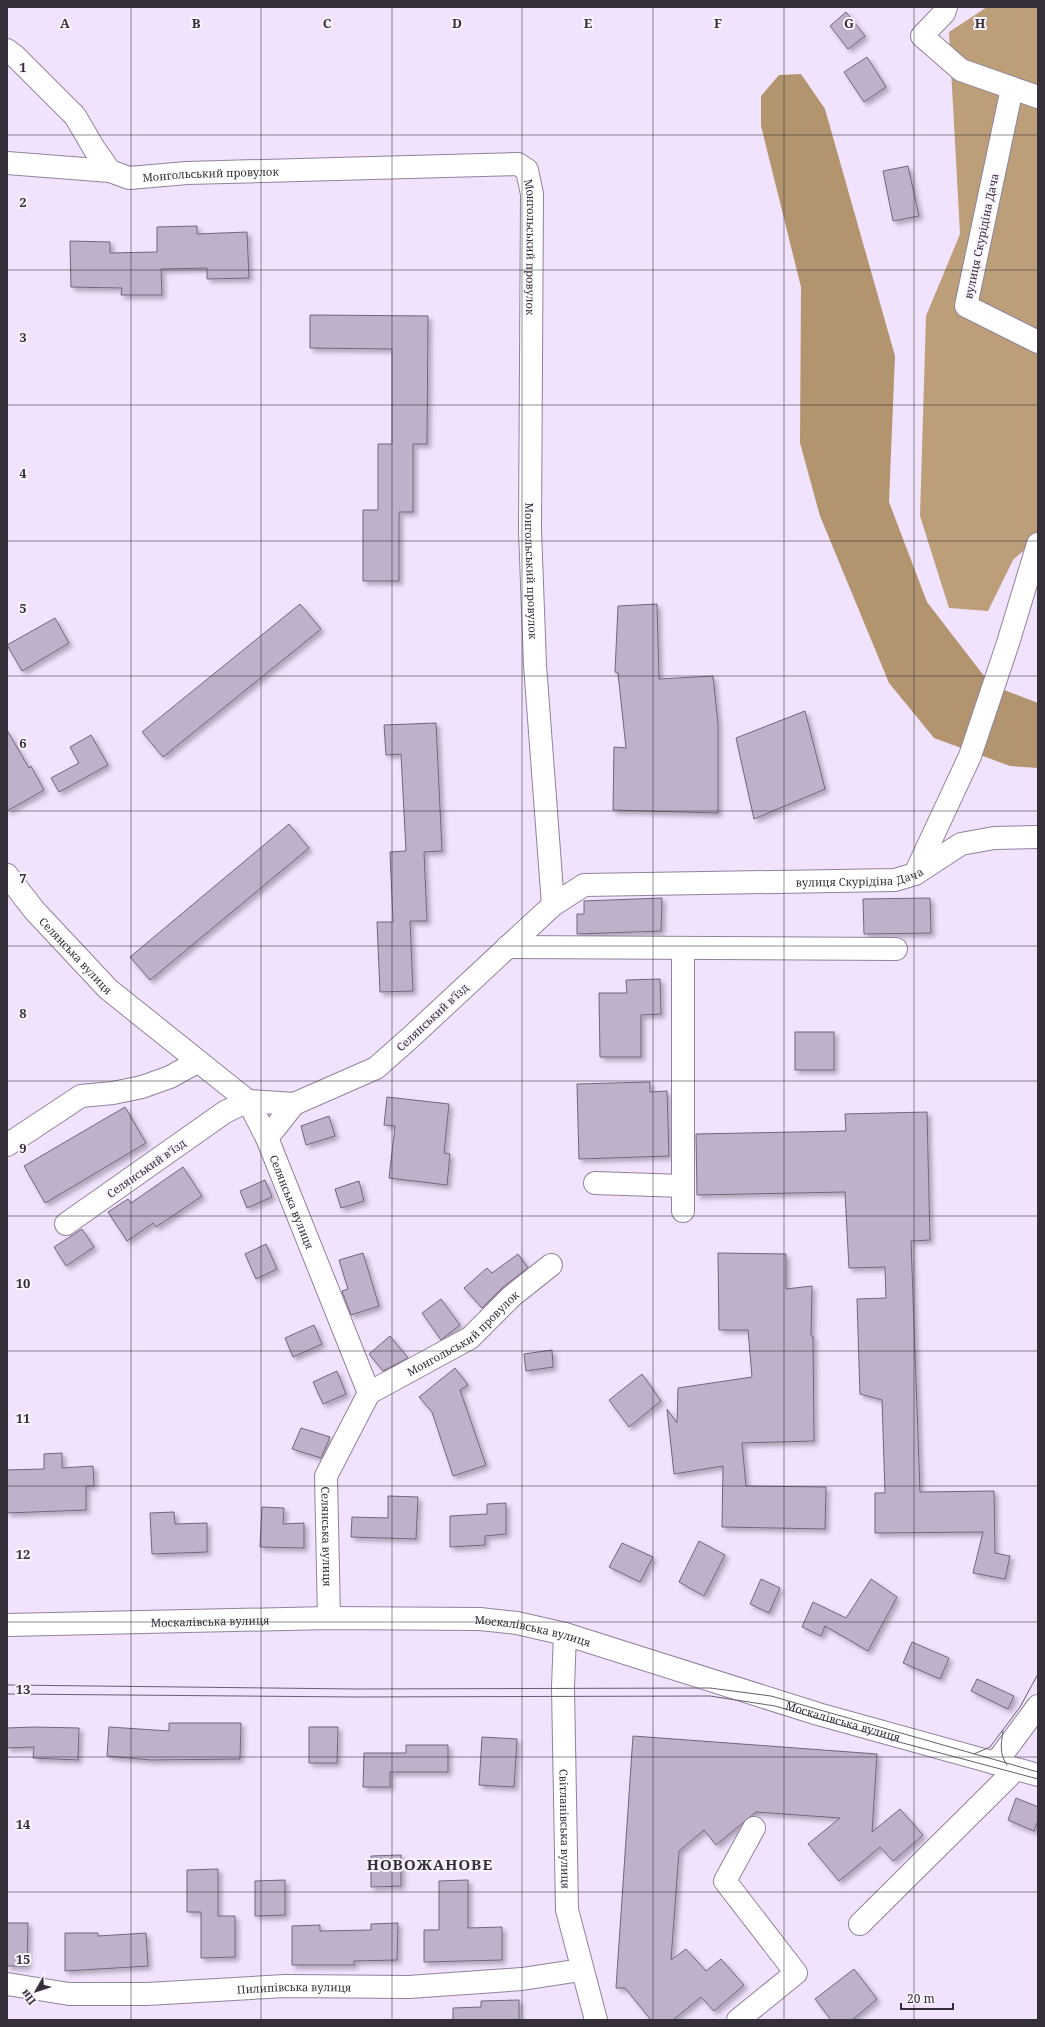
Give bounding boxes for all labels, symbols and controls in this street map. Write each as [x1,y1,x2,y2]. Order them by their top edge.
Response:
text: A [60,14,70,32]
text: B [192,14,201,32]
text: C [323,14,332,32]
text: D [452,14,462,32]
text: E [584,14,593,32]
text: F [714,14,722,32]
text: G [844,14,854,32]
text: H [975,14,986,32]
text: 1 [19,58,27,76]
street label: Монгольський провулок [142,163,279,184]
street label: вулиця Скурідіна Дача [960,172,1002,300]
street label: Монгольський провулок [522,177,540,316]
text: 2 [19,193,27,211]
text: 3 [19,328,27,346]
text: 4 [19,464,27,482]
street label: Монгольський провулок [522,503,542,640]
text: 5 [19,599,27,617]
text: 6 [19,734,27,752]
street label: вулиця Скурідіна Дача [796,863,926,889]
text: 7 [19,869,27,887]
street label: Селянська вулиця [37,913,116,997]
street label: Селянський вʼїзд [393,980,471,1054]
text: 8 [19,1004,27,1022]
street label: Селянський вʼїзд [104,1135,189,1201]
text: 9 [19,1139,27,1157]
street label: Селянська вулиця [267,1152,318,1251]
text: 10 [16,1274,30,1292]
street label: Монгольський провулок [404,1286,522,1379]
text: 11 [16,1409,30,1427]
street label: Селянська вулиця [319,1486,336,1587]
text: 12 [16,1545,30,1563]
street label: Москалівська вулиця [474,1611,593,1649]
street label: Москалівська вулиця [150,1612,270,1629]
text: 13 [16,1680,30,1698]
street label: Москалівська вулиця [784,1697,902,1744]
street label: Світланівська вулиця [557,1769,574,1889]
text: 14 [16,1815,31,1833]
district label: НОВОЖАНОВЕ [367,1854,493,1874]
text: 15 [16,1950,30,1968]
north arrow [16,1971,56,2011]
street label: Пилипівська вулиця [236,1978,351,1996]
scale bar [901,1985,953,2011]
text: Пн [17,1986,39,2009]
text: 20 m [907,1990,935,2007]

